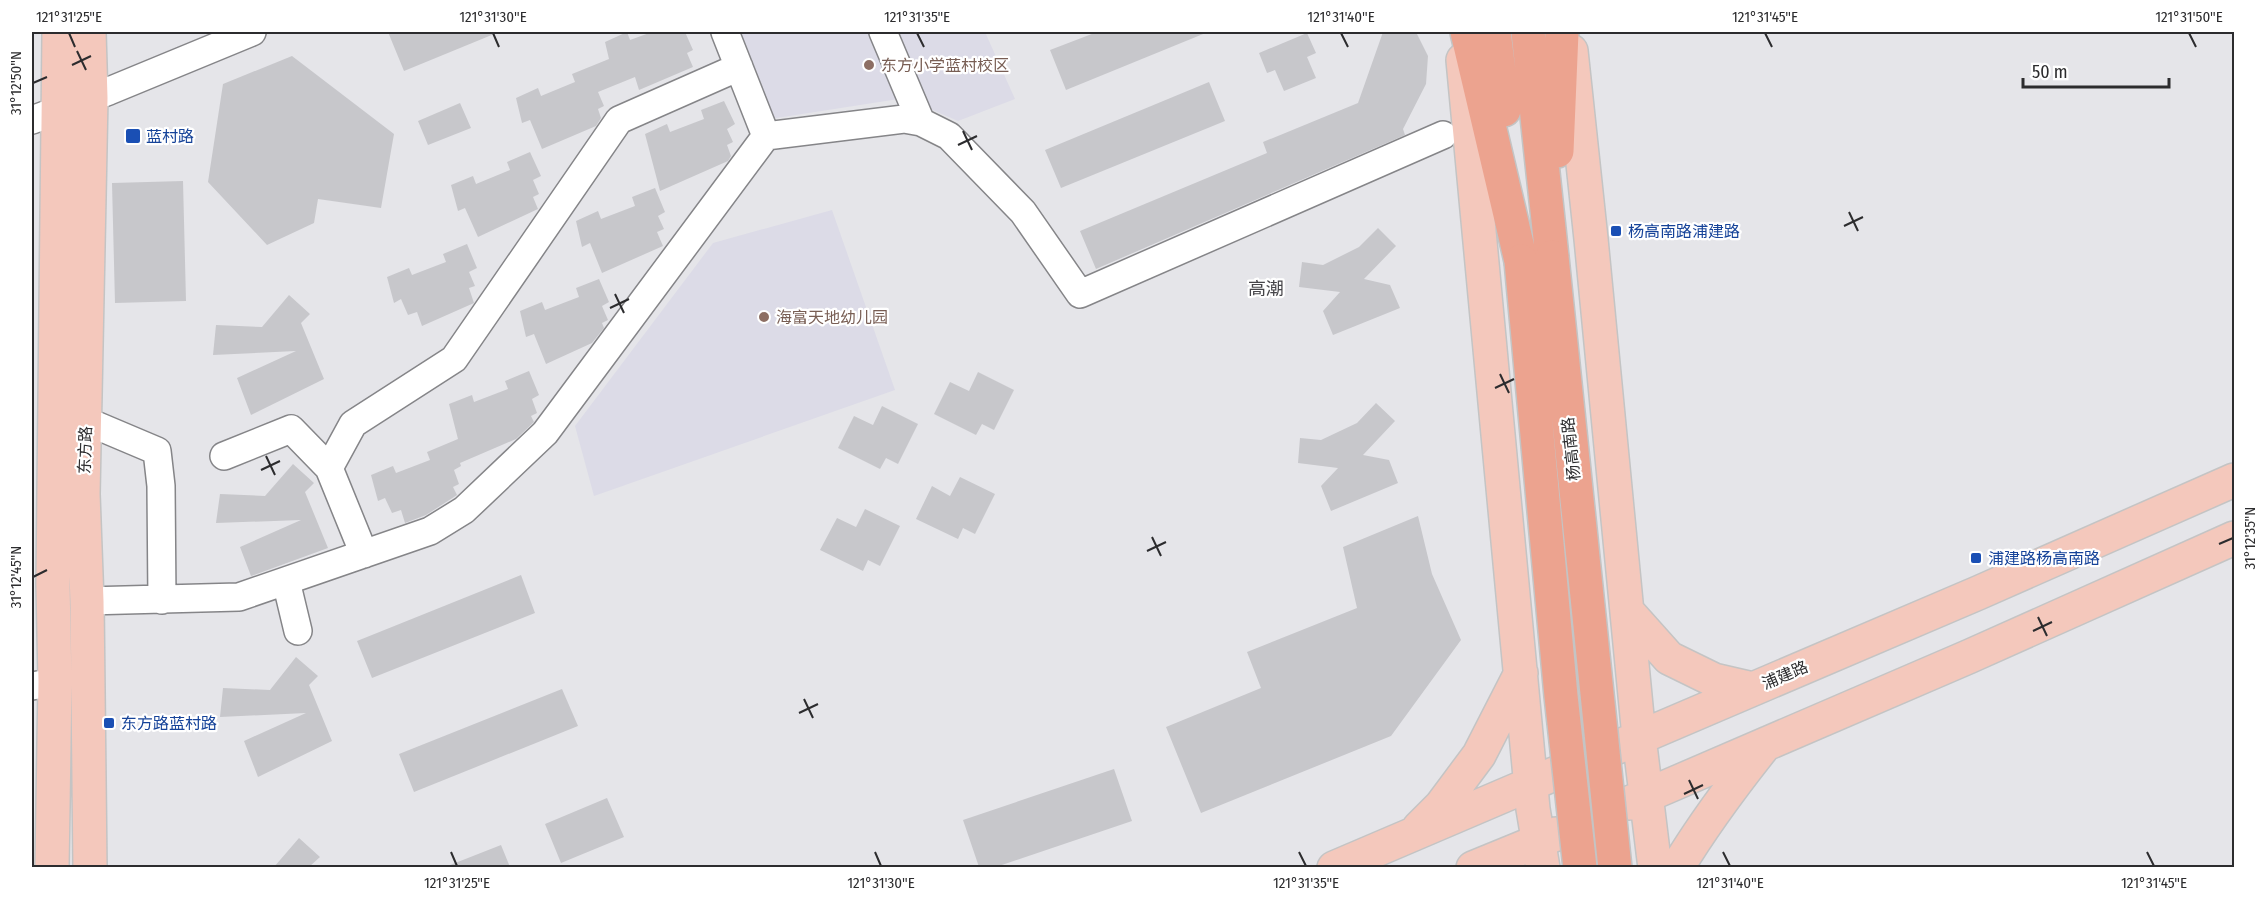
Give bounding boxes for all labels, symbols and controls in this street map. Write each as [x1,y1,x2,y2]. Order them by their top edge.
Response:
text: 121°31'25"E [36,8,102,26]
text: 121°31'30"E [459,8,527,26]
text: 121°31'35"E [884,8,950,26]
text: 121°31'40"E [1307,8,1375,26]
text: 121°31'45"E [1732,8,1798,26]
text: 121°31'50"E [2155,8,2223,26]
text: 31°12'50"N [7,51,25,115]
scale bar [2023,51,2168,89]
place label: 东方小学蓝村校区 [881,56,1009,75]
marker: 东方小学蓝村校区 [862,58,876,72]
text: 50 m [2032,61,2068,83]
marker: 蓝村路 [124,127,142,145]
place label: 蓝村路 [146,127,194,146]
place label: 杨高南路浦建路 [1628,222,1740,241]
marker: 杨高南路浦建路 [1609,224,1623,238]
district label: 高潮 [1248,278,1284,300]
place label: 海富天地幼儿园 [776,308,888,327]
marker: 海富天地幼儿园 [757,310,771,324]
street label: 杨高南路 [1558,416,1584,482]
street label: 东方路 [75,426,95,474]
text: 31°12'35"N [2241,507,2259,569]
text: 31°12'45"N [7,546,25,608]
place label: 浦建路杨高南路 [1988,549,2100,568]
marker: 浦建路杨高南路 [1969,551,1983,565]
street label: 浦建路 [1759,657,1811,693]
place label: 东方路蓝村路 [121,714,217,733]
marker: 东方路蓝村路 [102,716,116,730]
text: 121°31'25"E [424,874,490,892]
text: 121°31'30"E [847,874,915,892]
text: 121°31'35"E [1273,874,1339,892]
text: 121°31'40"E [1696,874,1764,892]
text: 121°31'45"E [2121,874,2187,892]

